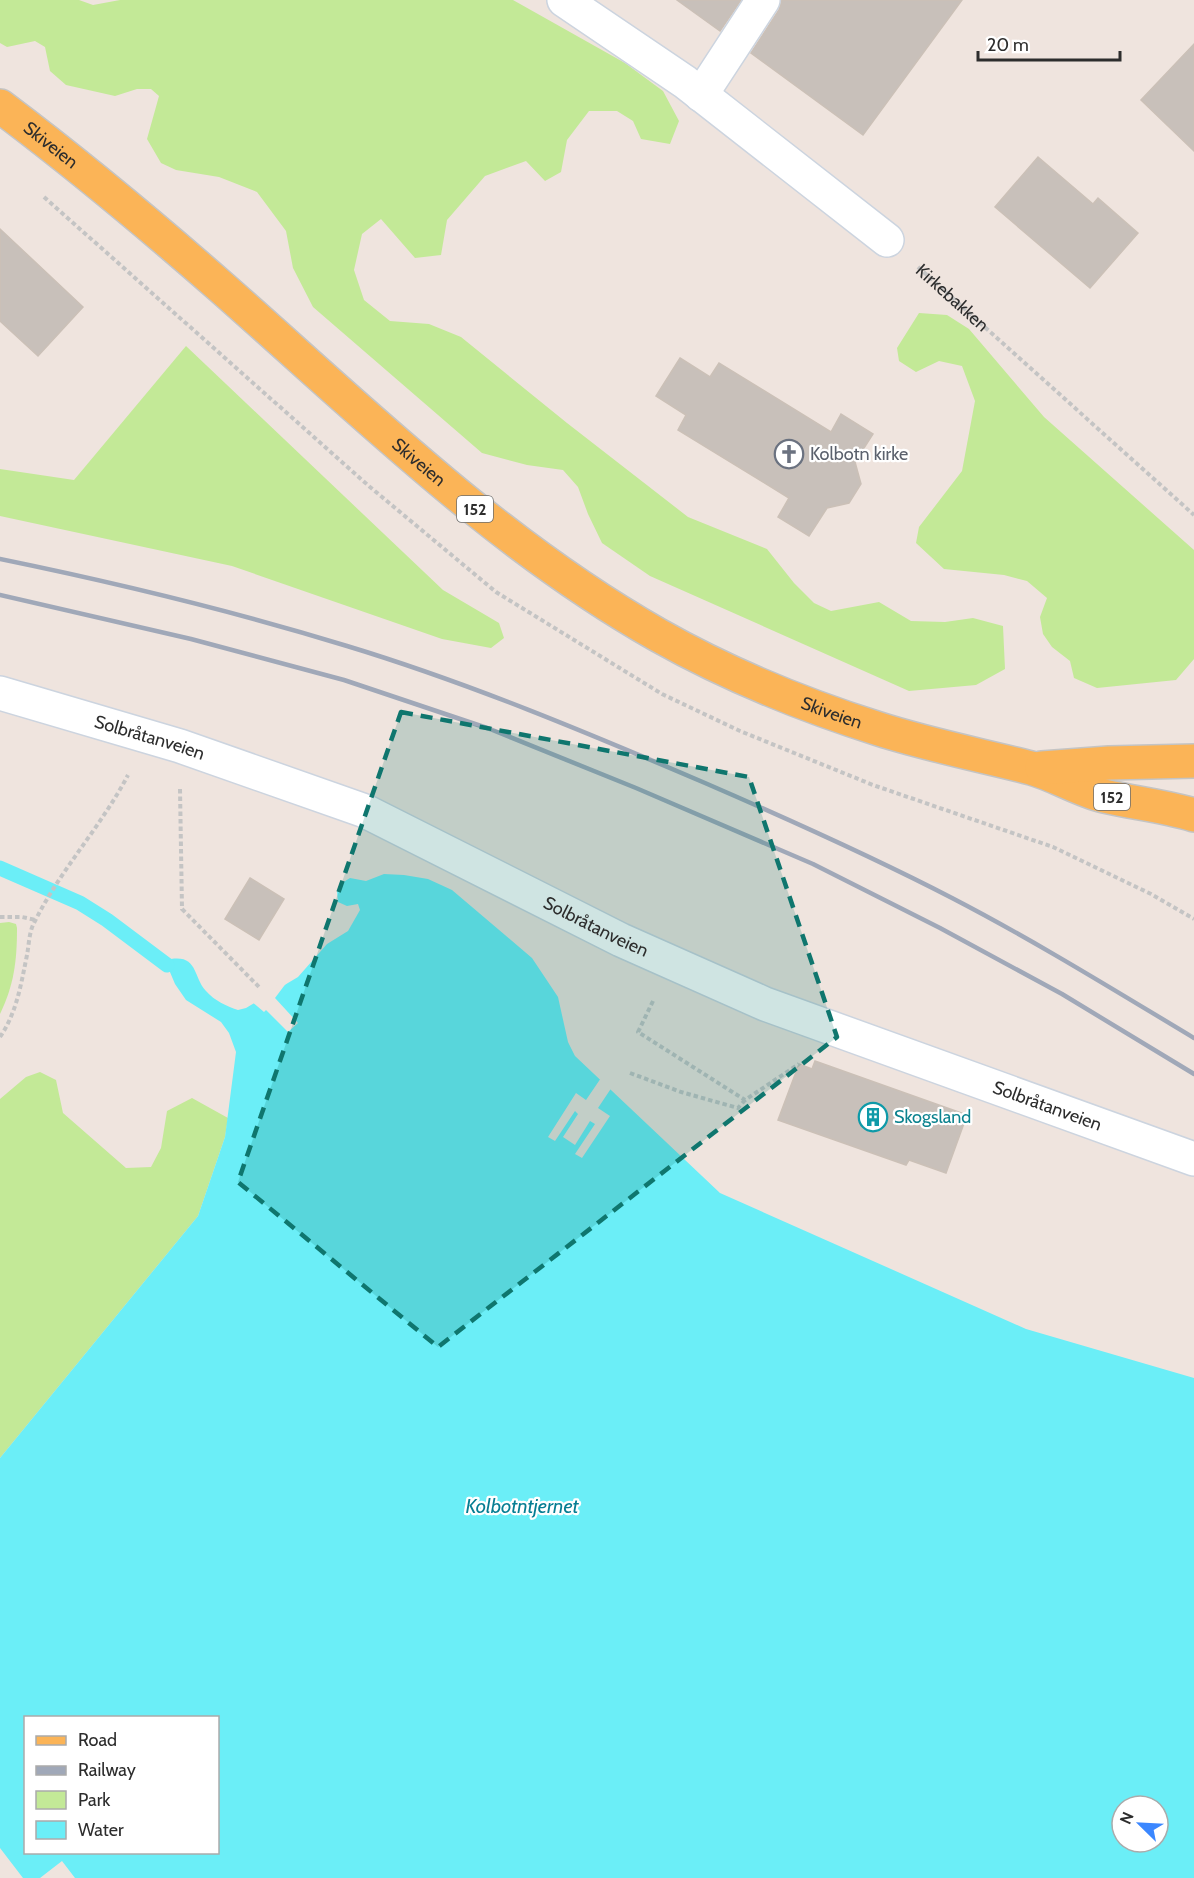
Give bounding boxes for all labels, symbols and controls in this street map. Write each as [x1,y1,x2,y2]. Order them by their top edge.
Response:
scale bar [978,24,1120,62]
text: 20 m [987,34,1029,56]
street label: Skiveien [19,117,82,173]
street label: Kirkebakken [911,259,993,336]
street label: Skiveien [388,433,450,491]
church icon: Kolbotn kirke [773,438,805,470]
place label: Kolbotn kirke [810,443,908,465]
road number: 152 [457,496,493,522]
street label: Skiveien [798,692,865,734]
street label: Solbråtanveien [92,710,208,765]
road number: 152 [1094,784,1130,810]
street label: Solbråtanveien [540,892,652,962]
street label: Solbråtanveien [990,1076,1105,1136]
building icon: Skogsland [857,1101,889,1133]
place label: Skogsland [894,1106,971,1128]
water label: Kolbotntjernet [465,1494,580,1518]
legend [24,1716,219,1854]
text: Road [78,1729,117,1751]
text: Railway [78,1759,136,1781]
text: Park [78,1789,111,1811]
north arrow [1110,1794,1170,1854]
text: N [1116,1809,1138,1827]
text: Water [78,1819,124,1841]

